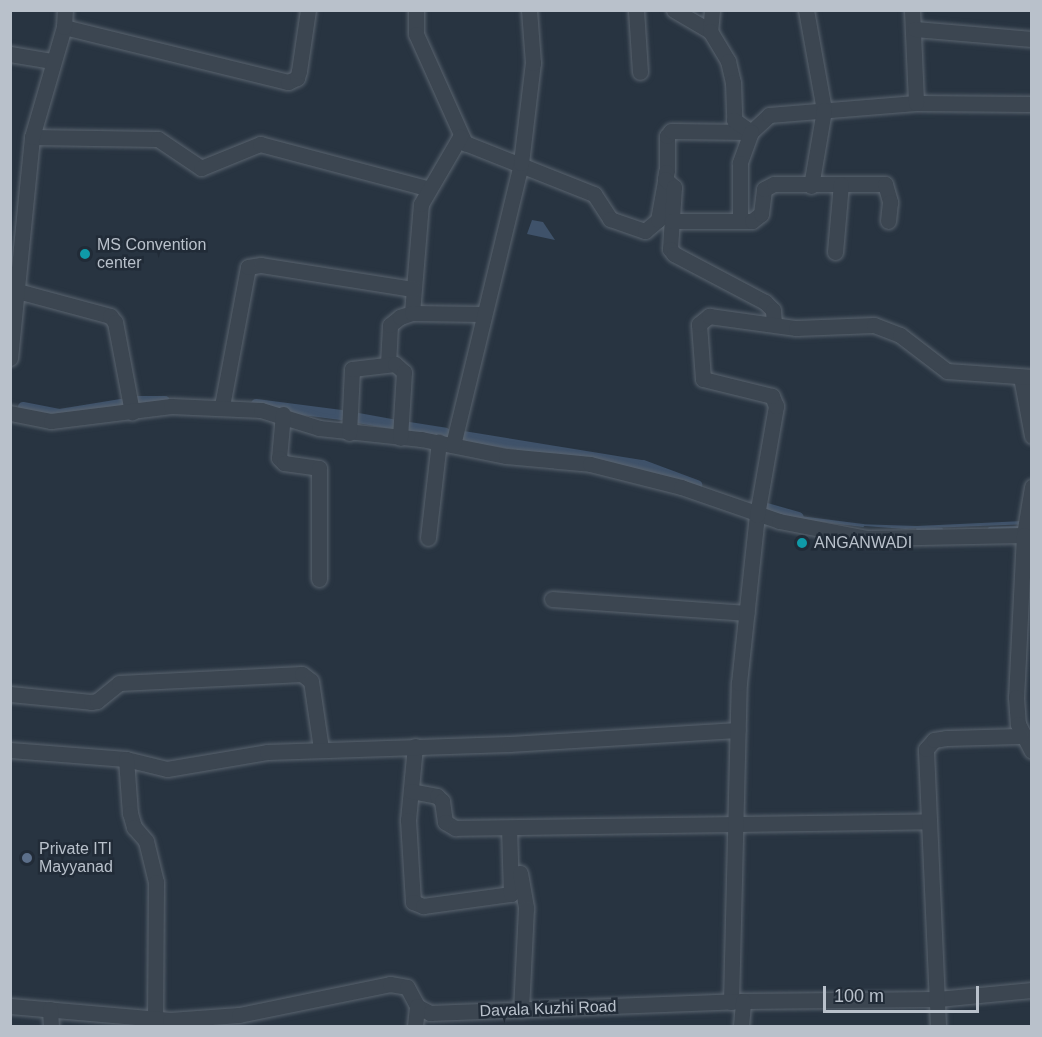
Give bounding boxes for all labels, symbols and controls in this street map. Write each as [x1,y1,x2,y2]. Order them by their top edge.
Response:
place label: MS Convention center [97,235,206,273]
marker: MS Convention center [78,247,92,261]
place label: ANGANWADI [814,533,912,553]
marker: ANGANWADI [795,536,809,550]
place label: Private ITI Mayyanad [39,839,113,877]
marker: Private ITI Mayyanad [20,851,34,865]
scale bar [826,974,982,1012]
text: 100 m [834,986,884,1006]
street label: Davala Kuzhi Road [479,997,617,1021]

